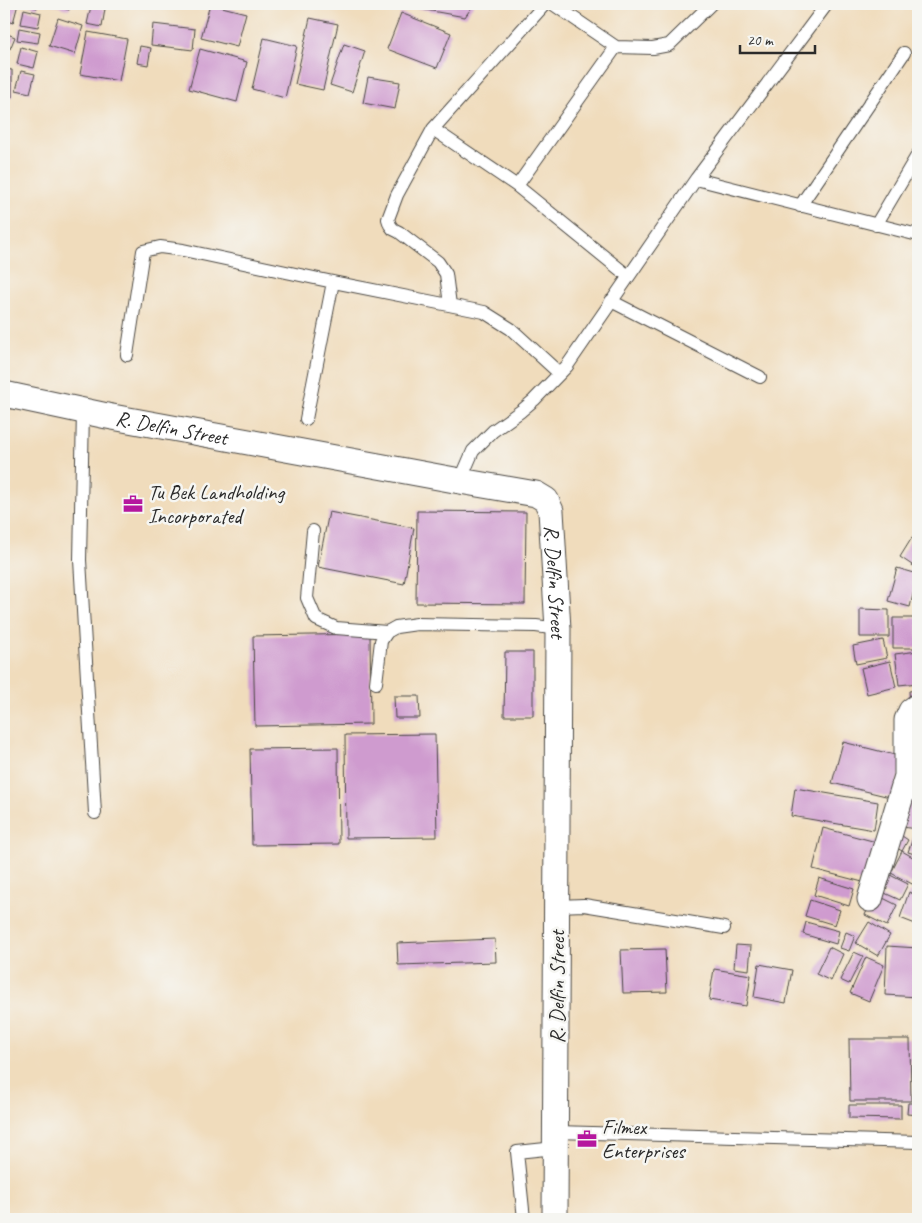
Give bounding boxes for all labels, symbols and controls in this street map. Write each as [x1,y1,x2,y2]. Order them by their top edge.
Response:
scale bar [740,22,814,54]
text: 20 m [747,31,774,50]
street label: R. Delfin Street [114,405,232,451]
place label: Tu Bek Landholding Incorporated [148,479,285,529]
office icon: Tu Bek Landholding Incorporated [122,493,144,515]
street label: R. Delfin Street [539,525,571,640]
street label: R. Delfin Street [544,928,570,1043]
place label: Filmex Enterprises [602,1114,686,1164]
office icon: Filmex Enterprises [576,1128,598,1150]

